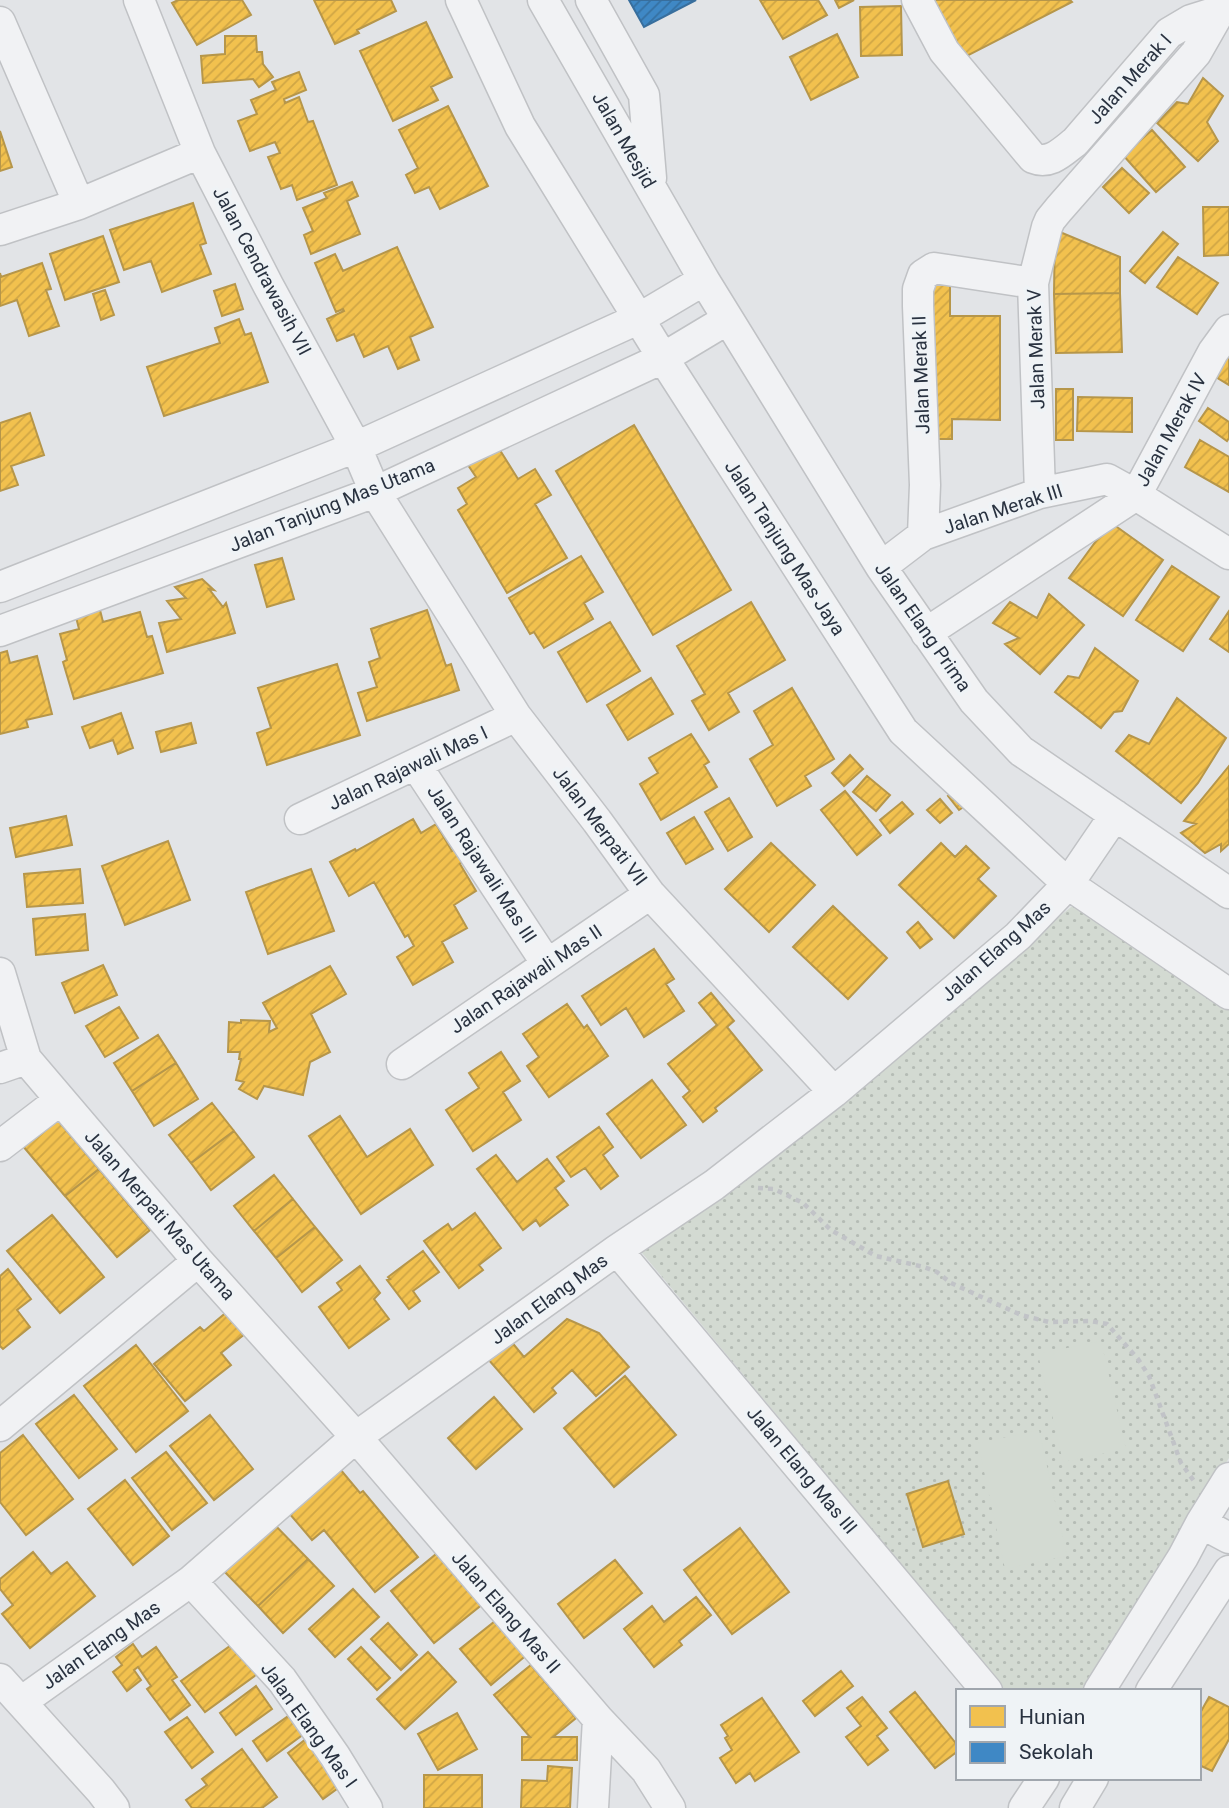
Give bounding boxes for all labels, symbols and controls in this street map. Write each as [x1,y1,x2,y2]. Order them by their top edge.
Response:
street label: Jalan Merak I [1083,29,1177,129]
street label: Jalan Mesjid [587,88,661,192]
street label: Jalan Cendrawasih VII [208,183,316,359]
street label: Jalan Merak V [1022,288,1050,410]
street label: Jalan Merak II [907,315,935,435]
street label: Jalan Merak IV [1130,369,1212,491]
street label: Jalan Tanjung Mas Utama [226,453,438,557]
street label: Jalan Tanjung Mas Jaya [720,456,850,640]
street label: Jalan Merak III [941,479,1065,539]
street label: Jalan Elang Prima [870,558,976,696]
street label: Jalan Rajawali Mas I [325,721,491,815]
street label: Jalan Merpati VII [548,762,652,890]
street label: Jalan Rajawali Mas III [422,781,542,947]
street label: Jalan Elang Mas [937,896,1055,1006]
street label: Jalan Rajawali Mas II [446,920,606,1038]
street label: Jalan Merpati Mas Utama [80,1125,240,1305]
street label: Jalan Elang Mas [486,1249,612,1349]
street label: Jalan Elang Mas III [742,1401,862,1539]
street label: Jalan Elang Mas II [447,1546,565,1678]
street label: Jalan Elang Mas [37,1596,165,1694]
street label: Jalan Elang Mas I [256,1658,362,1792]
legend [956,1689,1201,1780]
text: Hunian [1019,1705,1085,1729]
text: Sekolah [1019,1740,1093,1764]

